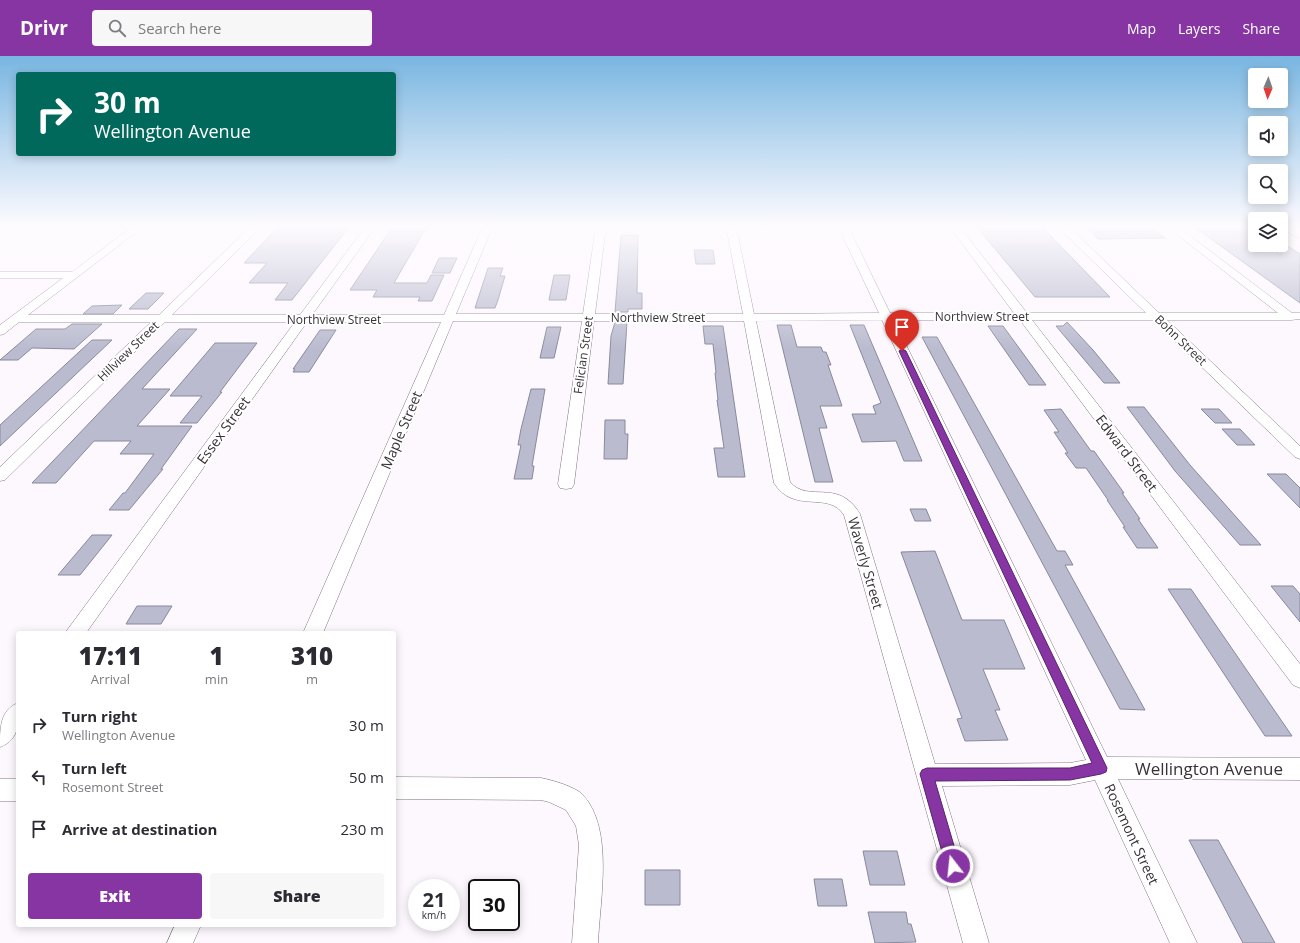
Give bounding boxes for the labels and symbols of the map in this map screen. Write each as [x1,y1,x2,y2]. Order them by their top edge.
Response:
north arrow [1248,68,1288,108]
street label: Northview Street [935,308,1029,325]
street label: Northview Street [611,309,705,326]
pin [885,310,919,351]
street label: Northview Street [287,311,381,328]
street label: Bohn Street [1151,311,1211,369]
street label: Felician Street [569,315,597,395]
street label: Hillview Street [93,317,163,385]
street label: Maple Street [376,388,426,472]
street label: Essex Street [192,392,254,468]
street label: Edward Street [1092,411,1162,495]
street label: Waverly Street [844,515,888,611]
street label: Wellington Avenue [1135,757,1283,780]
street label: Rosemont Street [1100,780,1164,888]
position arrow [932,845,974,887]
speed limit sign: 30 [468,879,520,931]

